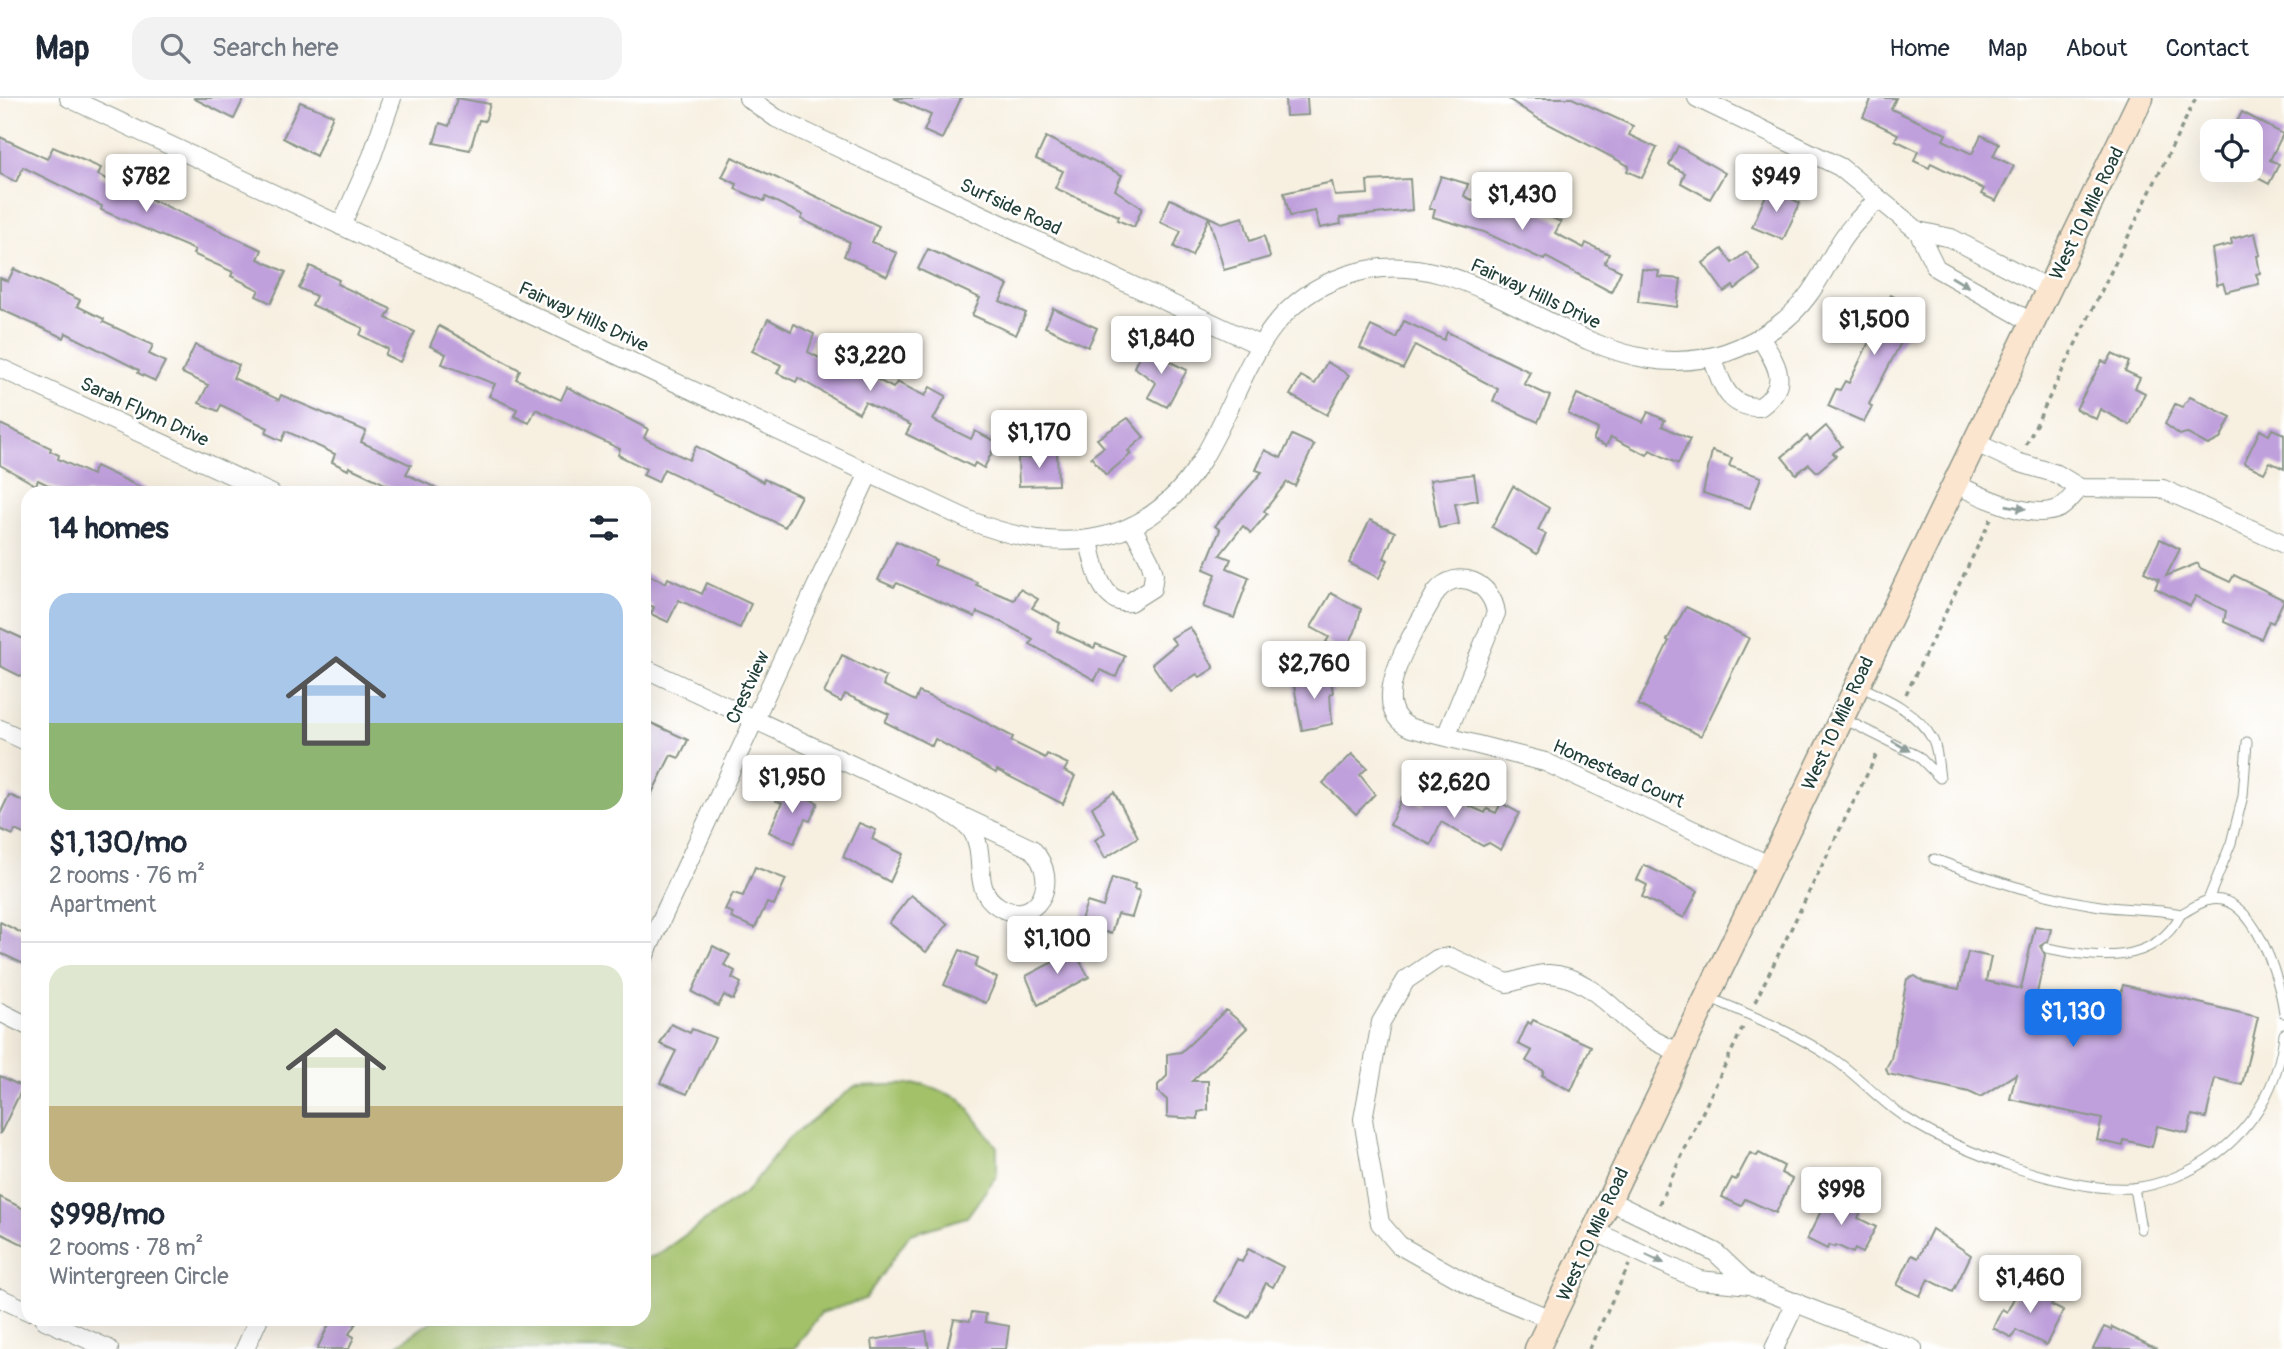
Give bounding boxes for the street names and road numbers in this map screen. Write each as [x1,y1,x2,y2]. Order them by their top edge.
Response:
street label: West 10 Mile Road [2044,143,2129,284]
street label: Surfside Road [956,173,1065,241]
street label: Fairway Hills Drive [1467,253,1605,335]
street label: Fairway Hills Drive [515,276,653,358]
street label: Sarah Flynn Drive [77,372,213,452]
street label: Crestview [721,647,775,728]
street label: West 10 Mile Road [1796,653,1879,794]
street label: Homestead Court [1549,734,1688,814]
street label: West 10 Mile Road [1551,1164,1634,1305]

